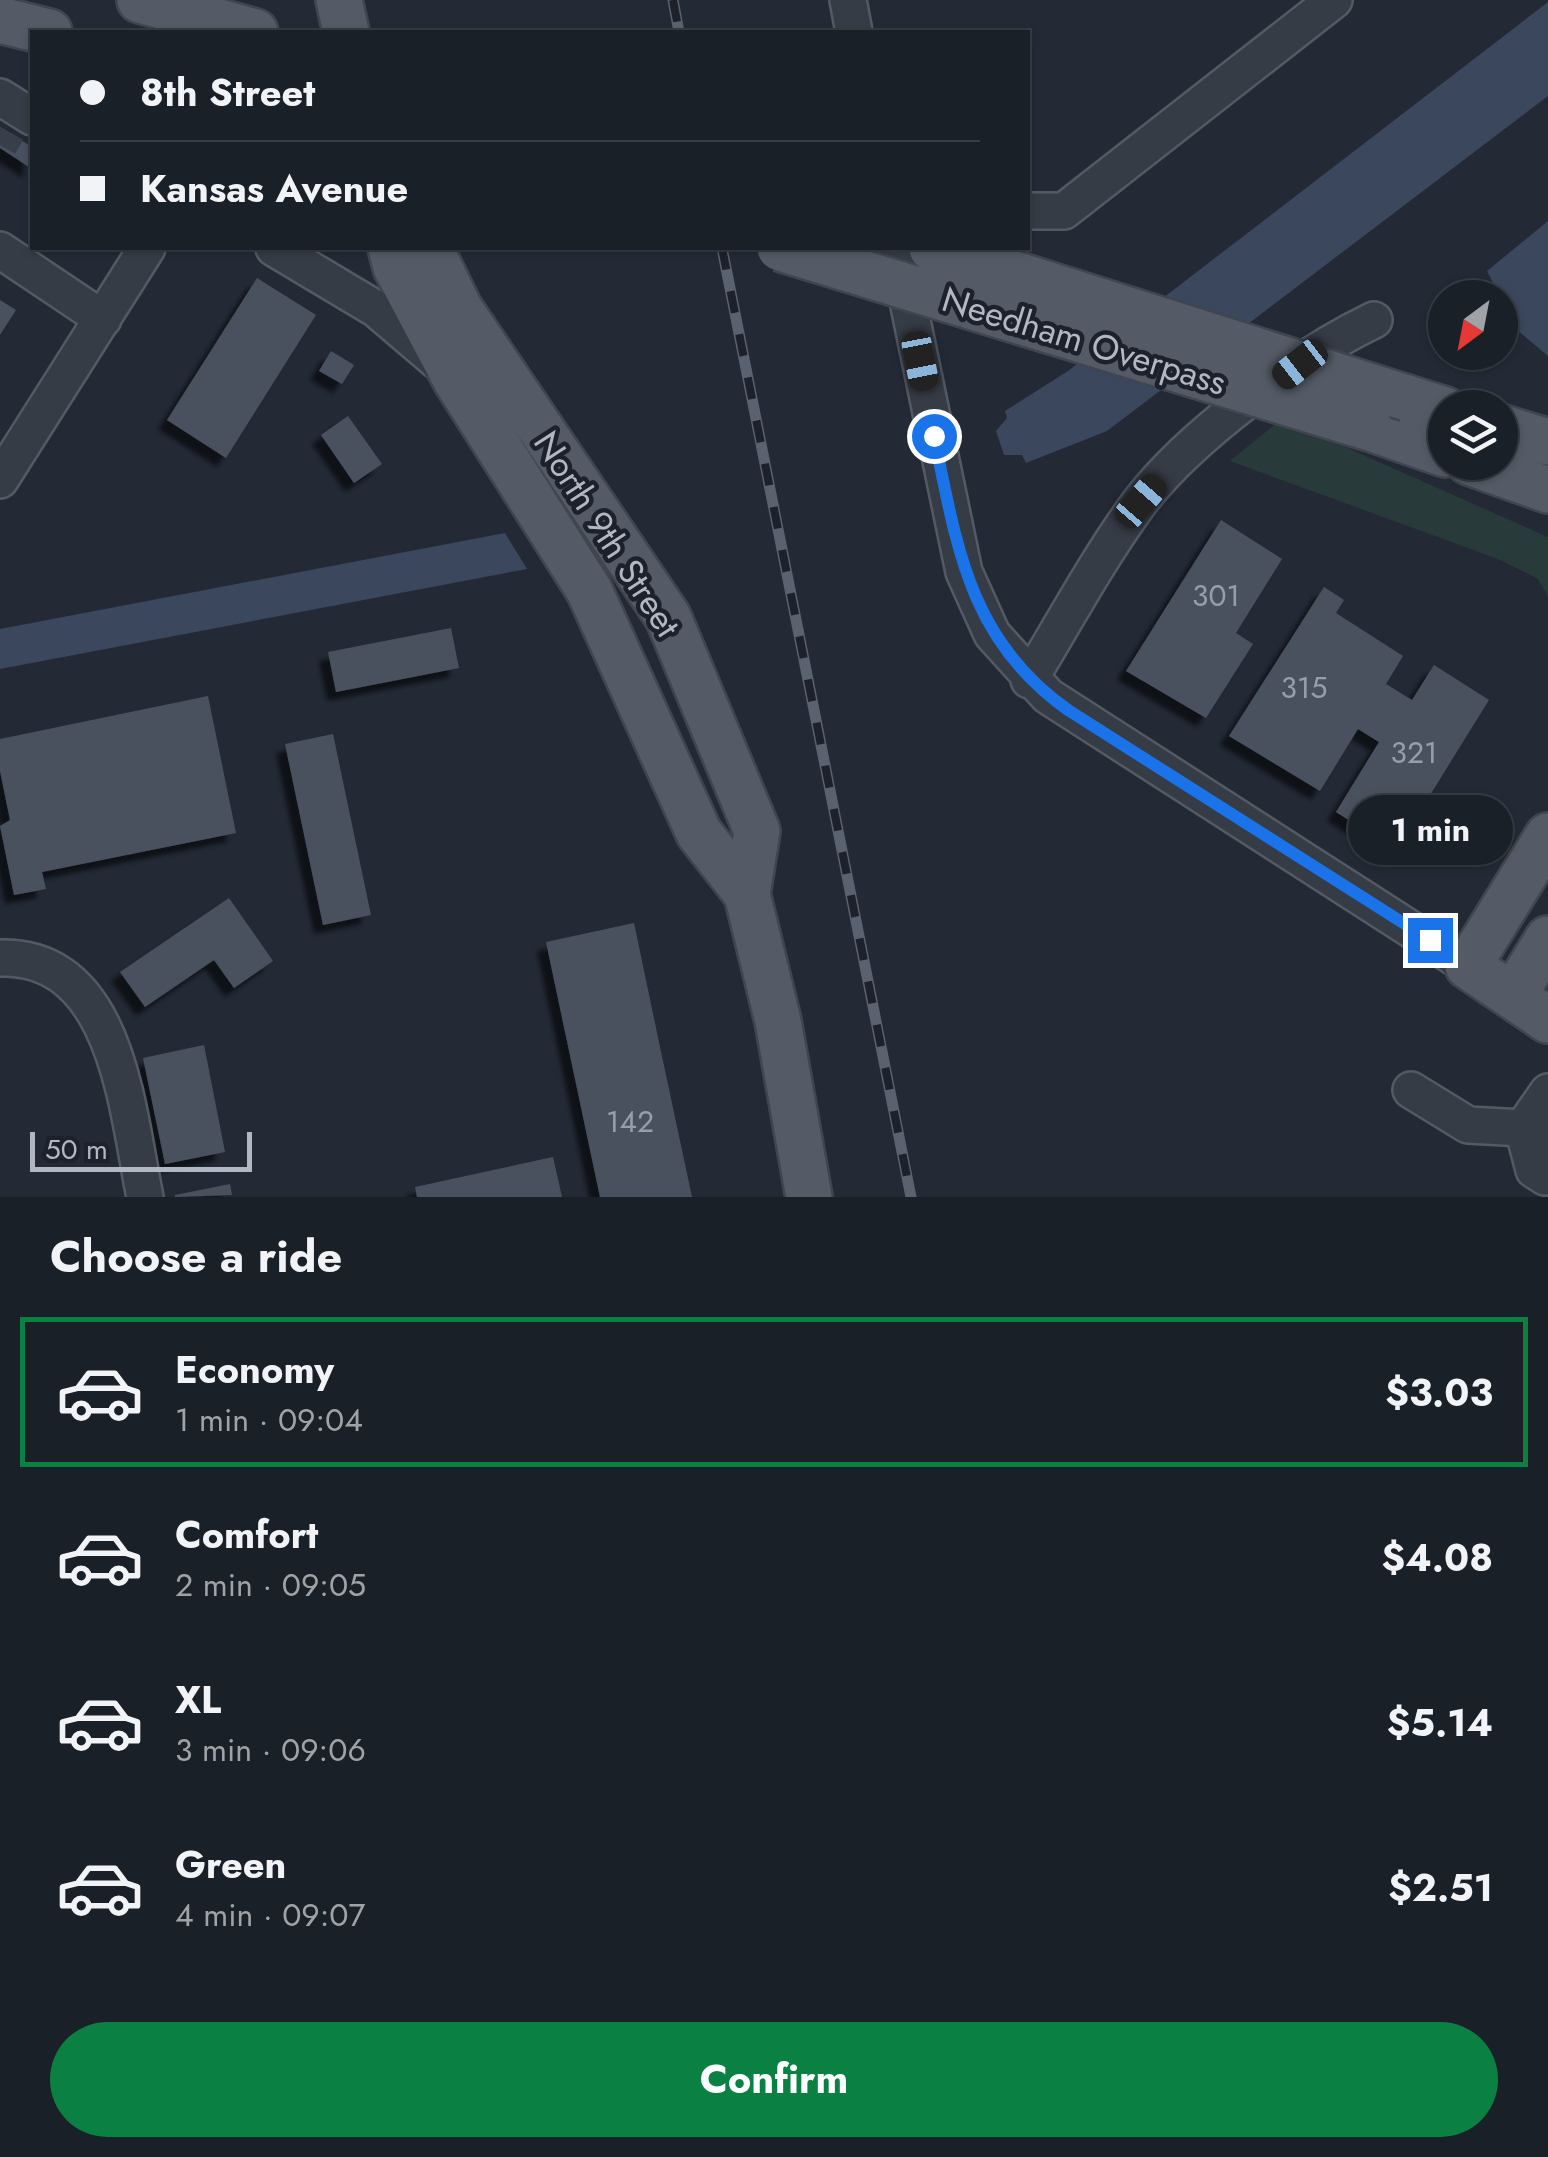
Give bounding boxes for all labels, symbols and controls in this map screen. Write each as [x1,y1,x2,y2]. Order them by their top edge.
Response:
text: 8th Street [140,65,315,120]
text: Kansas Avenue [140,161,408,216]
street label: Needham Overpass [936,274,1232,408]
north arrow [1428,280,1518,370]
map controls [1428,280,1518,480]
car [900,329,940,393]
car [1267,334,1333,394]
button: layers [1428,390,1518,480]
route start [912,414,957,459]
street label: North 9th Street [522,421,693,647]
car [1110,469,1172,533]
house number: 301 [1192,574,1240,617]
house number: 315 [1281,666,1327,709]
house number: 321 [1391,731,1437,774]
callout: 1 min [1348,795,1512,865]
text: 1 min [1391,807,1470,853]
route end [1408,918,1453,963]
house number: 142 [606,1100,654,1143]
scale bar [30,1127,252,1172]
text: 50 m [45,1129,108,1170]
text: Choose a ride [50,1224,342,1289]
text: Economy [175,1342,334,1397]
icon: car [55,1347,145,1437]
text: $3.03 [1385,1365,1493,1420]
text: 1 min · 09:04 [175,1397,363,1443]
text: Comfort [175,1507,318,1562]
icon: car [55,1512,145,1602]
text: $4.08 [1382,1530,1493,1585]
text: 2 min · 09:05 [175,1562,366,1608]
text: XL [175,1672,221,1727]
icon: car [55,1677,145,1767]
text: $5.14 [1387,1695,1493,1750]
text: 3 min · 09:06 [175,1727,366,1773]
text: Green [175,1837,286,1892]
icon: car [55,1842,145,1932]
text: $2.51 [1388,1860,1493,1915]
text: 4 min · 09:07 [175,1892,365,1938]
button: Confirm [50,2022,1498,2137]

